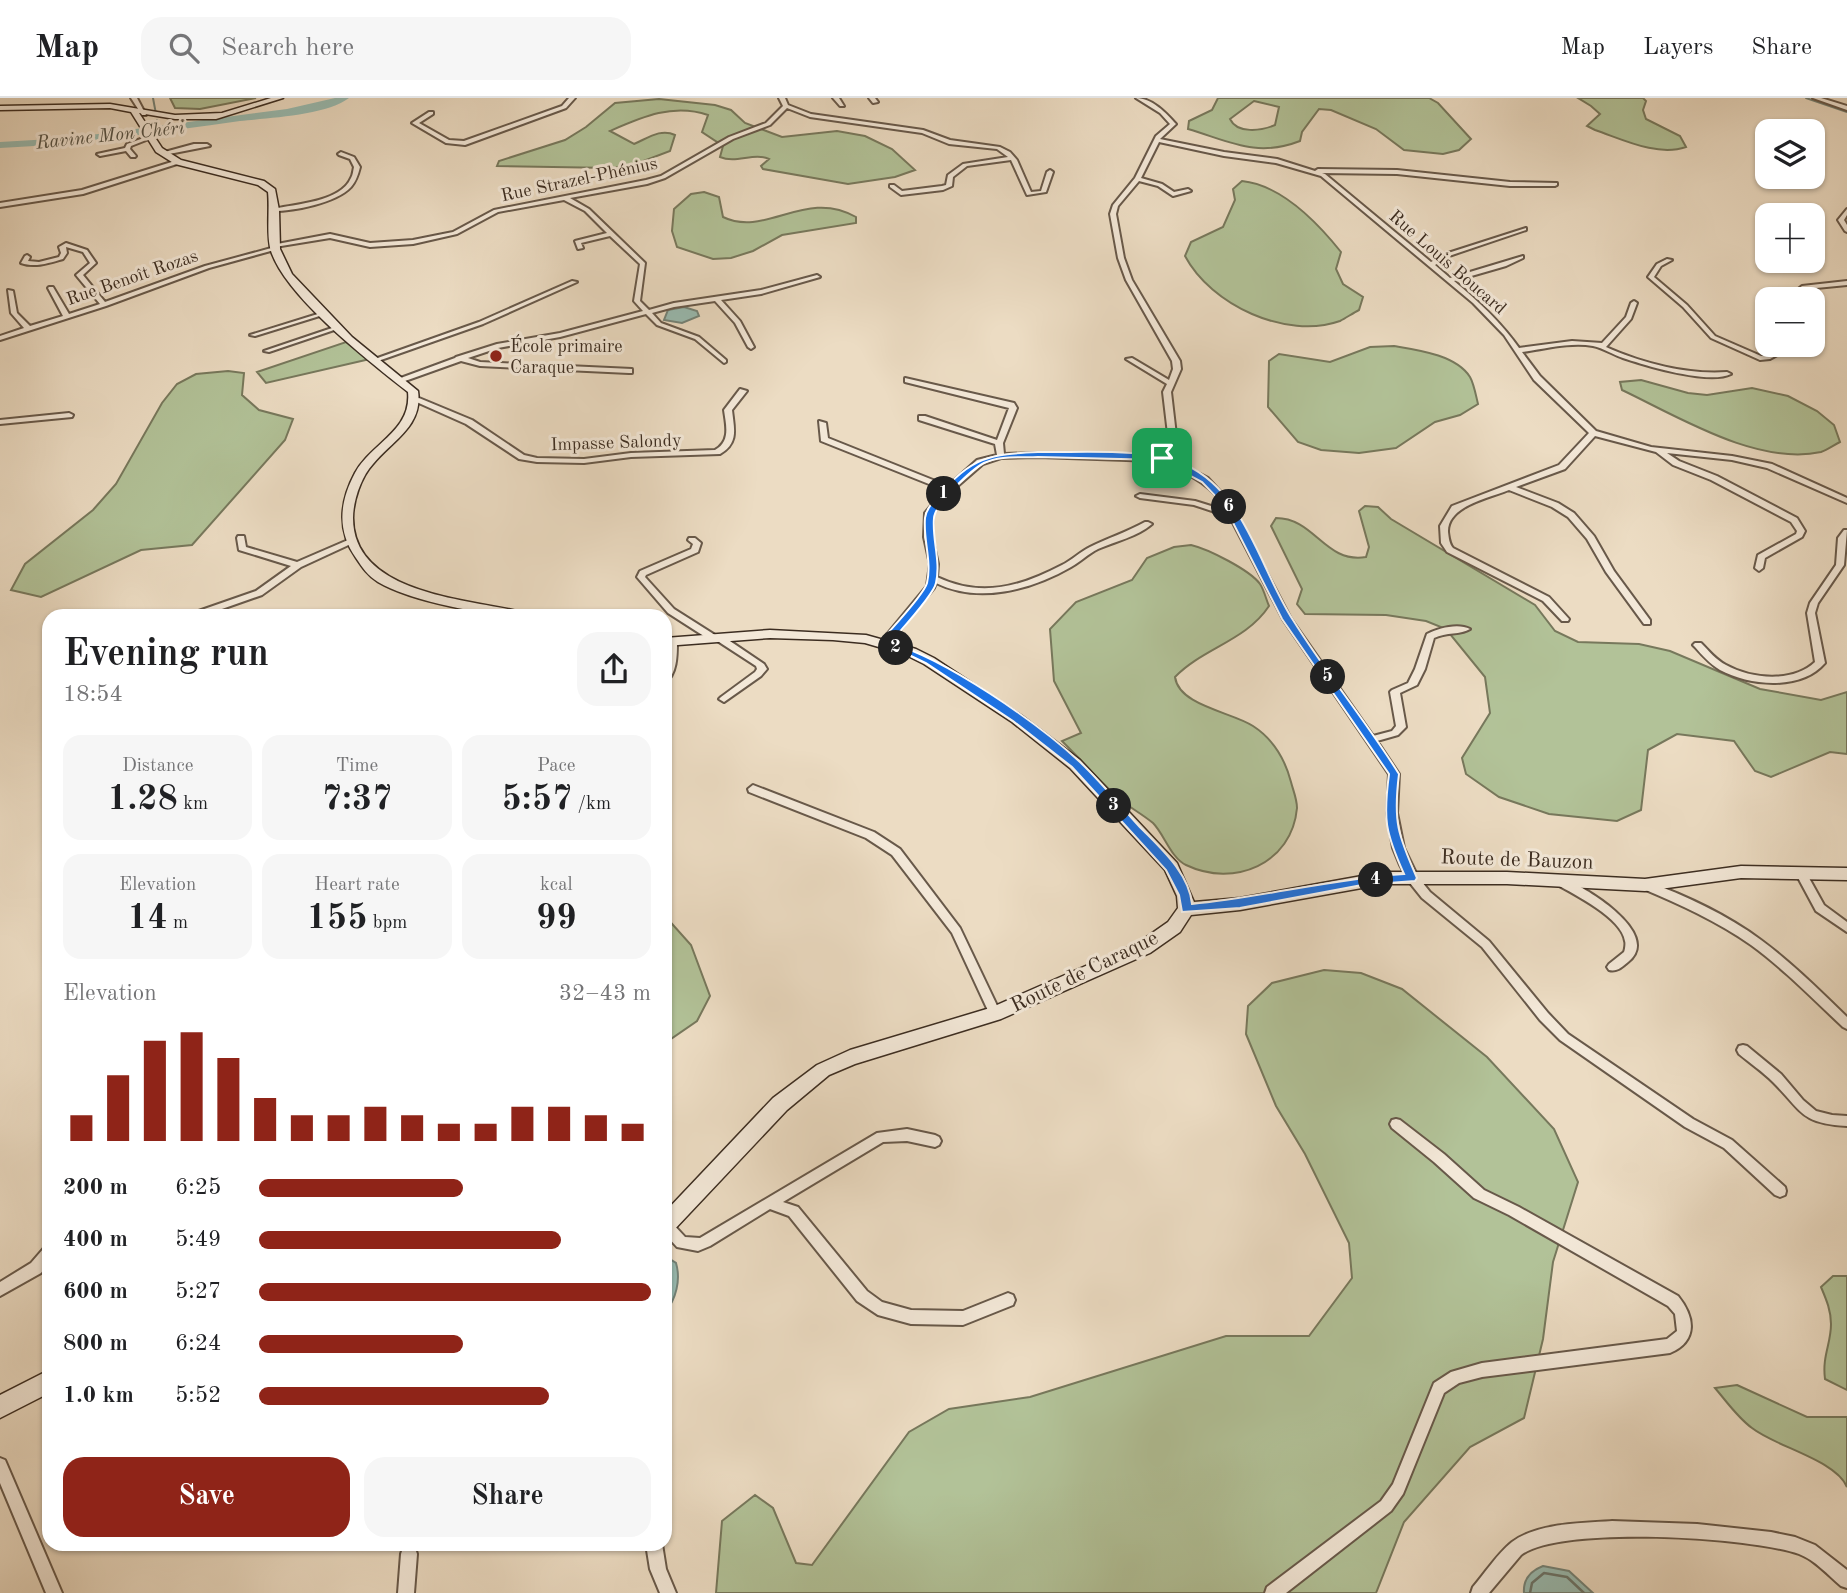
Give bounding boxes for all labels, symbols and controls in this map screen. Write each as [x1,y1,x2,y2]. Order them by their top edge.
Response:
search box [141,17,631,80]
icon: search [165,29,203,67]
text: Map [35,32,99,65]
text: Search here [221,35,354,61]
text: Map [1561,36,1605,60]
text: Layers [1643,36,1713,60]
text: Share [1751,36,1812,60]
water label: Ravine Mon Chéri [34,119,186,154]
map controls [1755,119,1825,357]
button: layers [1755,119,1825,189]
street label: Rue Strazel-Phénius [499,155,659,205]
button: + [1755,203,1825,273]
street label: Rue Louis Boucard [1385,207,1509,318]
street label: Rue Benoît Rozas [64,247,201,309]
button: − [1755,287,1825,357]
place label: École primaire Caraque [510,334,623,377]
marker: École primaire Caraque [488,348,504,364]
pin [1132,428,1192,488]
street label: Impasse Salondy [550,432,682,454]
icon: arrive [1143,439,1181,477]
pin: 1 [926,476,962,512]
text: 1 [938,484,949,503]
pin: 6 [1212,490,1246,524]
text: 6 [1223,497,1234,516]
pin: 2 [878,630,914,666]
button: share [577,632,651,706]
text: Evening run [63,636,269,674]
text: 2 [890,638,901,657]
pin: 5 [1310,660,1346,694]
text: 5 [1322,667,1333,686]
text: 18:54 [63,683,123,706]
text: Distance [122,757,193,776]
text: Time [336,757,378,776]
text: Pace [537,757,576,776]
text: 1.28 [107,782,178,817]
text: 7:37 [322,782,392,817]
text: 5:57 [502,782,572,817]
pin: 3 [1096,788,1132,824]
text: km [178,795,208,814]
text: /km [572,795,611,814]
text: 3 [1108,796,1119,815]
street label: Route de Bauzon [1440,847,1594,874]
pin: 4 [1358,862,1394,898]
text: 4 [1370,870,1381,889]
text: Elevation [119,876,196,895]
text: Heart rate [314,876,400,895]
text: kcal [540,876,573,895]
text: 14 [127,901,168,936]
text: 155 [307,901,367,936]
text: 99 [536,901,577,936]
text: m [168,914,188,933]
text: bpm [367,914,407,933]
street label: Route de Caraque [1008,928,1162,1017]
text: Elevation [63,982,157,1005]
text: 32–43 m [559,982,651,1005]
text: 200 m [63,1176,128,1199]
text: 6:25 [175,1176,221,1199]
text: 400 m [63,1228,128,1251]
text: 5:49 [175,1228,221,1251]
text: 600 m [63,1280,128,1303]
text: 5:27 [175,1280,221,1303]
text: 800 m [63,1332,128,1355]
text: 6:24 [175,1332,221,1355]
text: 1.0 km [63,1384,134,1407]
text: 5:52 [175,1384,221,1407]
button: Save [63,1457,350,1537]
button: Share [364,1457,651,1537]

